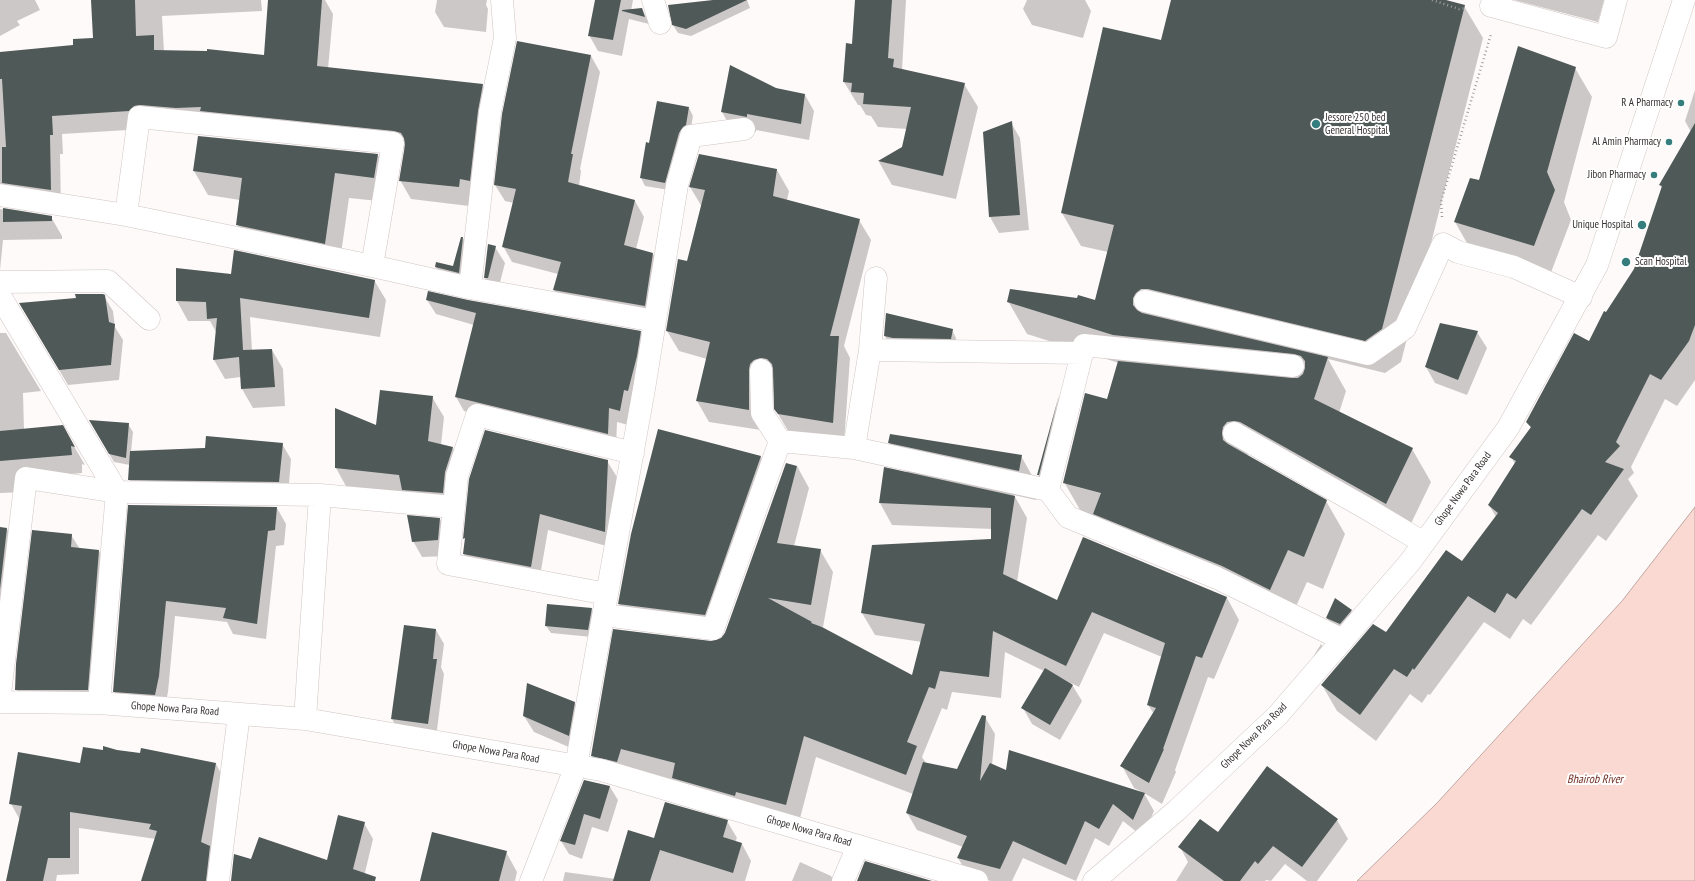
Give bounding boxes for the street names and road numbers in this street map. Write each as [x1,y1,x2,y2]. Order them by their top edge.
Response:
street label: Ghope Nowa Para Road [1432,450,1494,528]
street label: Ghope Nowa Para Road [131,699,219,719]
street label: Ghope Nowa Para Road [1218,700,1290,772]
street label: Ghope Nowa Para Road [452,738,540,766]
street label: Ghope Nowa Para Road [765,813,853,849]

